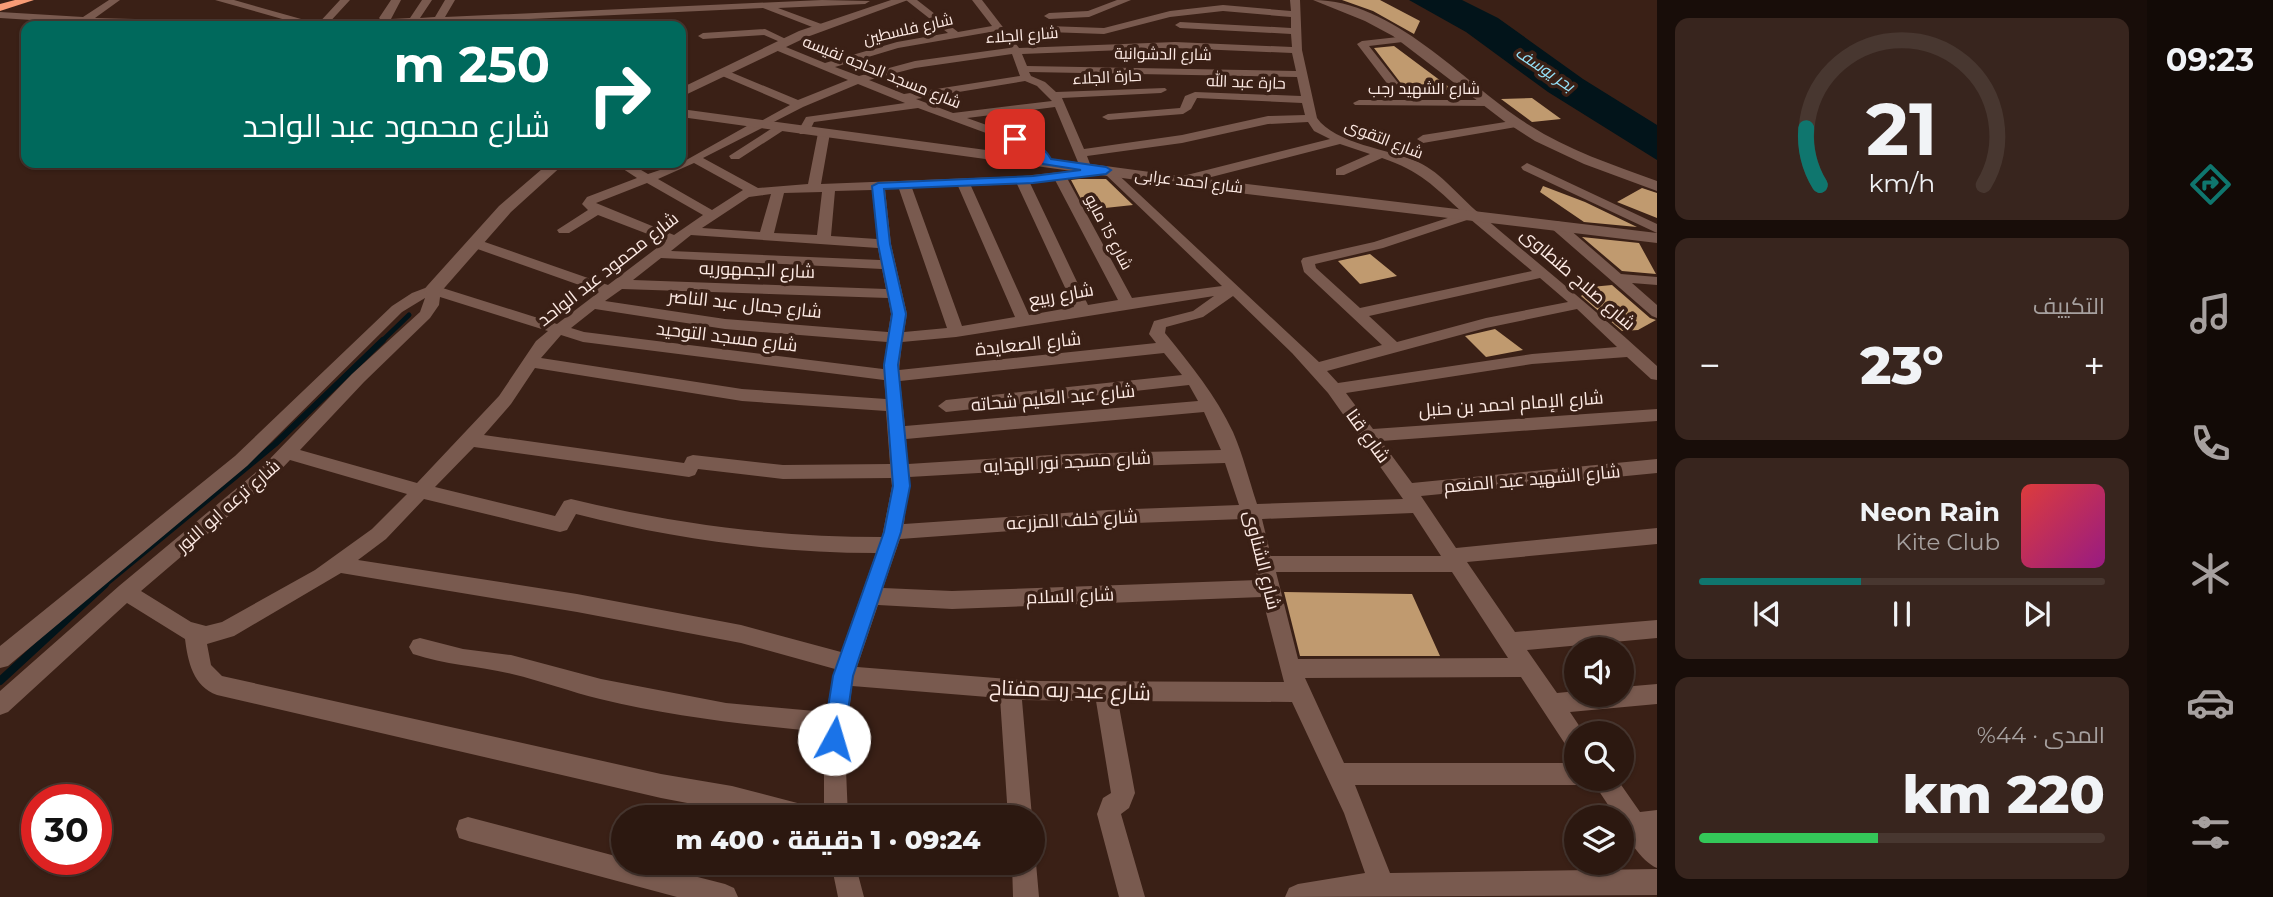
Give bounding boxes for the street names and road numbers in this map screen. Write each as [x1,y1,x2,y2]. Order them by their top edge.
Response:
street label: شارع فلسطين [861,9,955,50]
street label: شارع الجلاء [985,23,1059,49]
street label: شارع مسجد الحاجه نفيسه [799,31,964,114]
street label: شارع الدشوانية [1114,44,1212,66]
street label: حارة الجلاء [1072,66,1142,88]
street label: حارة عبد الله [1206,70,1286,93]
street label: شارع الشهيد رجب [1368,79,1480,100]
street label: شارع التقوى [1341,115,1426,165]
street label: شارع احمد عرابى [1134,165,1244,199]
street label: شارع 15 مايو [1079,191,1137,274]
street label: شارع محمود عبد الواحد [533,207,684,332]
street label: شارع صلاح طنطاوى [1515,223,1640,336]
street label: شارع الجمهوريه [699,257,815,284]
street label: شارع ربيع [1027,278,1095,313]
street label: شارع جمال عبد الناصر [666,285,823,324]
street label: شارع مسجد التوحيد [655,317,799,358]
street label: شارع الصعايدة [974,327,1082,361]
street label: شارع عبد العليم شحاته [970,380,1136,417]
street label: شارع الإمام احمد بن حنبل [1418,387,1604,422]
street label: شارع قنا [1340,405,1395,468]
street label: شارع مسجد نور الهدايه [983,447,1151,478]
street label: شارع ترعه ابو النور [171,455,285,559]
street label: شارع الشهيد عبد المنعم [1443,460,1621,499]
street label: شارع خلف المزرعه [1006,506,1139,535]
street label: شارع الشناوى [1238,508,1285,612]
street label: شارع السلام [1026,583,1114,610]
street label: شارع عبد ربه مفتاح [989,675,1151,707]

